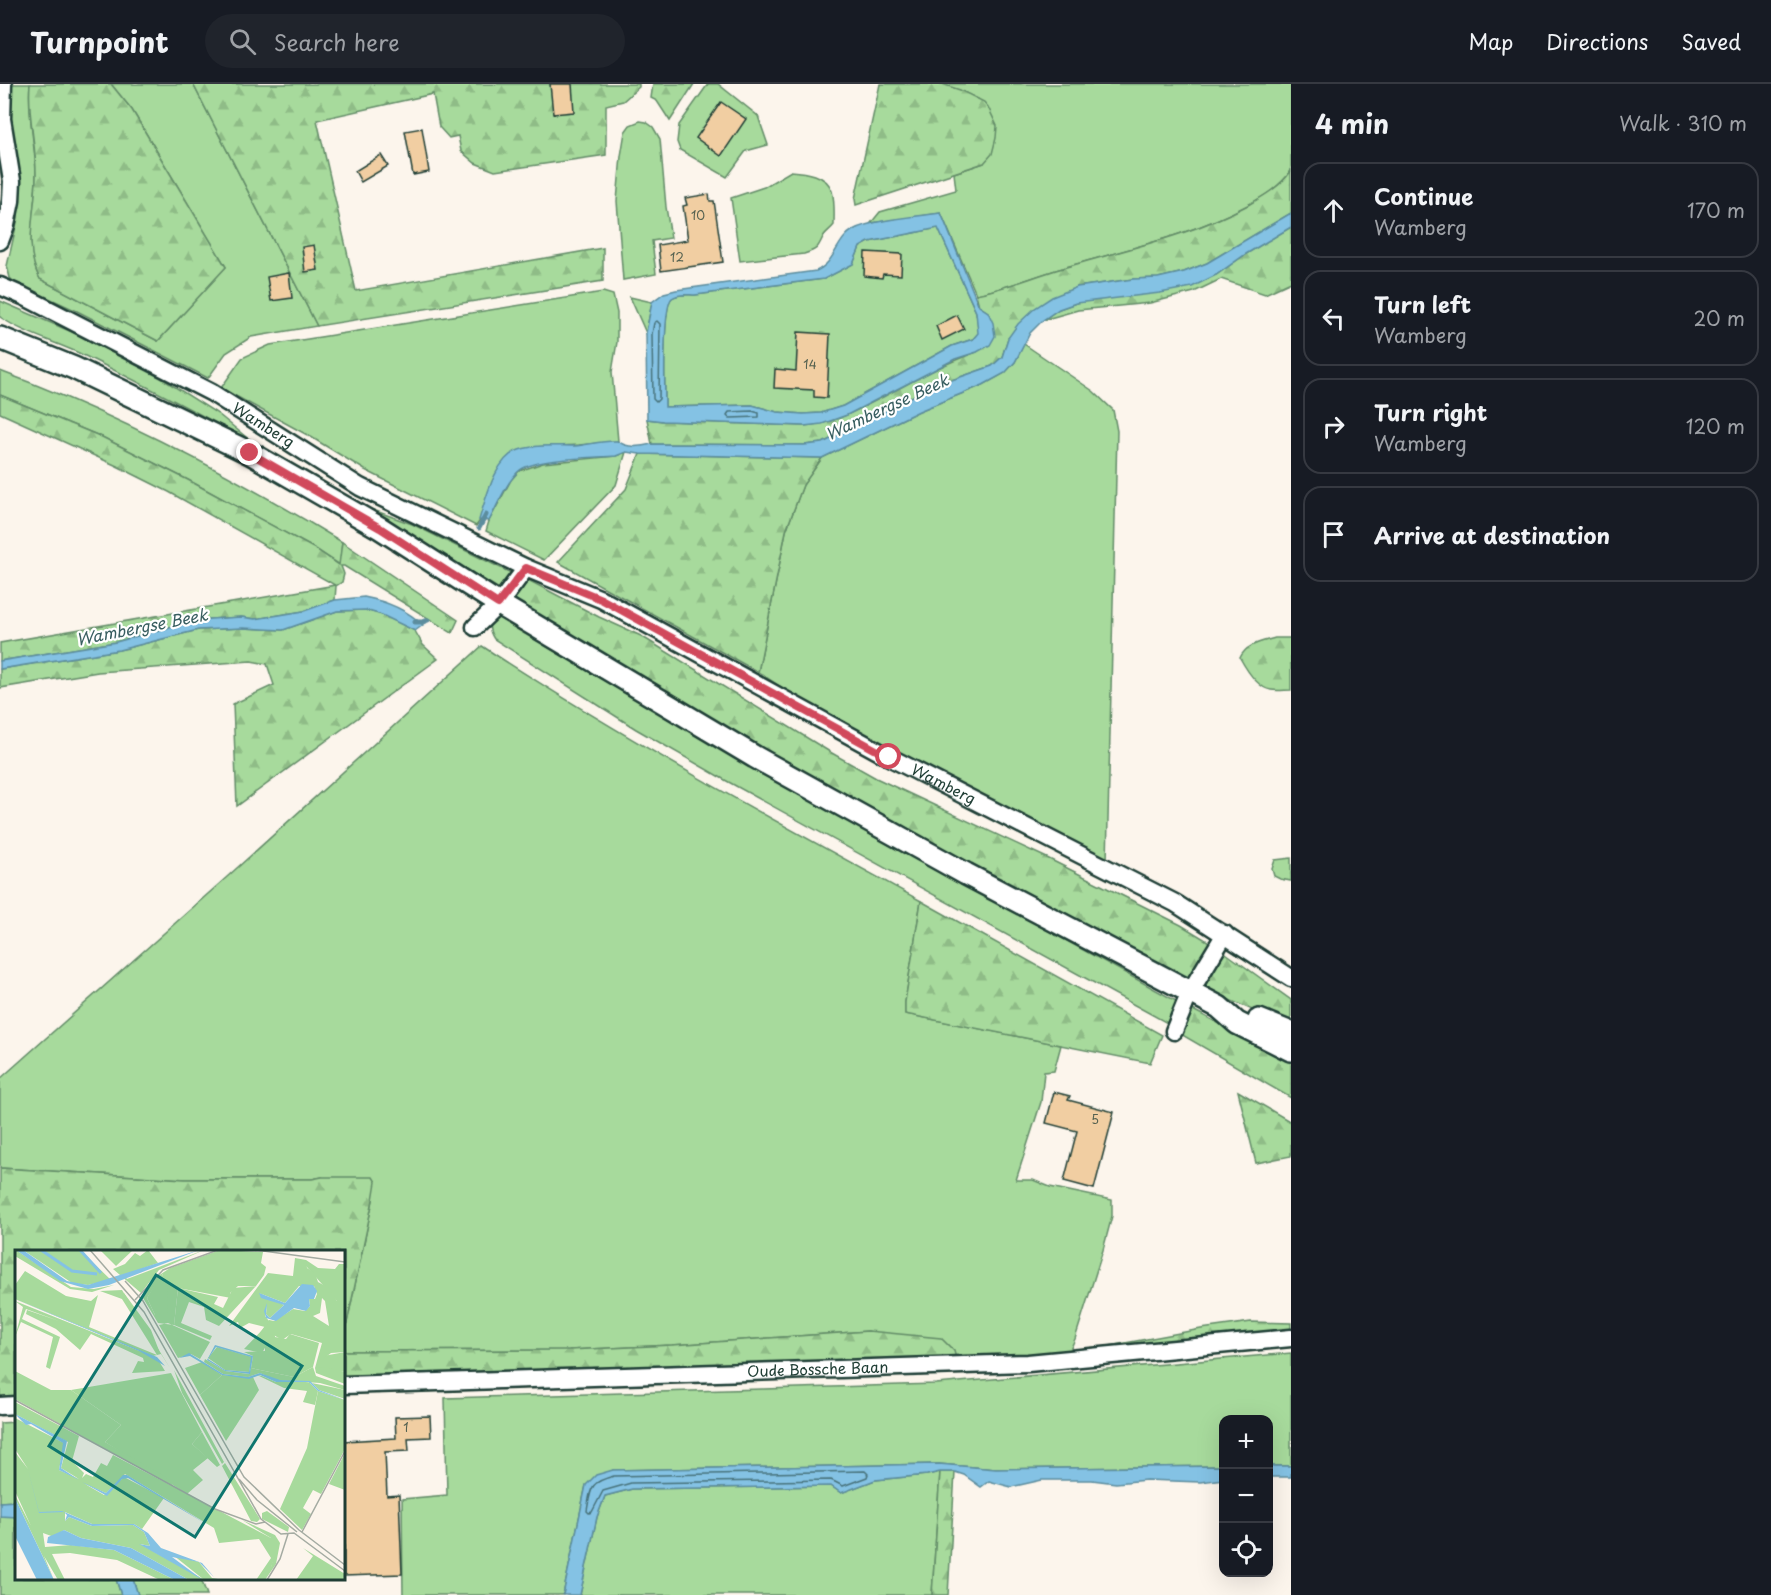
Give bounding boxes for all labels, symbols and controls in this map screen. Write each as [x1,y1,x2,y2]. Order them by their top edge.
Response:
search box [205,14,625,68]
text: Turnpoint [30,20,169,63]
icon: search [226,25,259,58]
text: Search here [274,25,400,58]
text: Map [1468,25,1513,57]
text: Directions [1546,25,1648,57]
text: Saved [1681,25,1741,57]
text: 4 min [1315,104,1389,143]
text: Walk · 310 m [1619,108,1747,138]
text: Continue [1374,179,1473,212]
icon: ahead [1317,194,1350,227]
text: 170 m [1687,195,1745,225]
house number: 10 [691,206,705,224]
text: Wamberg [1374,212,1467,242]
house number: 12 [670,248,684,266]
text: Turn left [1374,287,1471,320]
icon: left [1317,302,1350,335]
text: 20 m [1693,303,1745,333]
text: Wamberg [1374,320,1467,350]
house number: 14 [803,355,817,373]
water label: Wambergse Beek [821,366,953,445]
text: Turn right [1374,395,1487,428]
street label: Wamberg [228,396,299,453]
icon: right [1317,410,1350,443]
text: 120 m [1686,411,1745,441]
text: Wamberg [1374,428,1467,458]
route end [236,439,262,465]
icon: arrive [1317,518,1350,551]
text: Arrive at destination [1374,518,1610,551]
water label: Wambergse Beek [74,601,211,651]
route start [875,743,901,769]
street label: Wamberg [908,757,980,809]
house number: 5 [1091,1110,1099,1128]
inset map [15,1250,345,1580]
street label: Oude Bossche Baan [747,1354,889,1382]
map controls [1219,1415,1273,1577]
button: + [1219,1415,1273,1469]
house number: 1 [403,1418,409,1436]
button: − [1219,1469,1273,1523]
button: locate [1219,1523,1273,1577]

